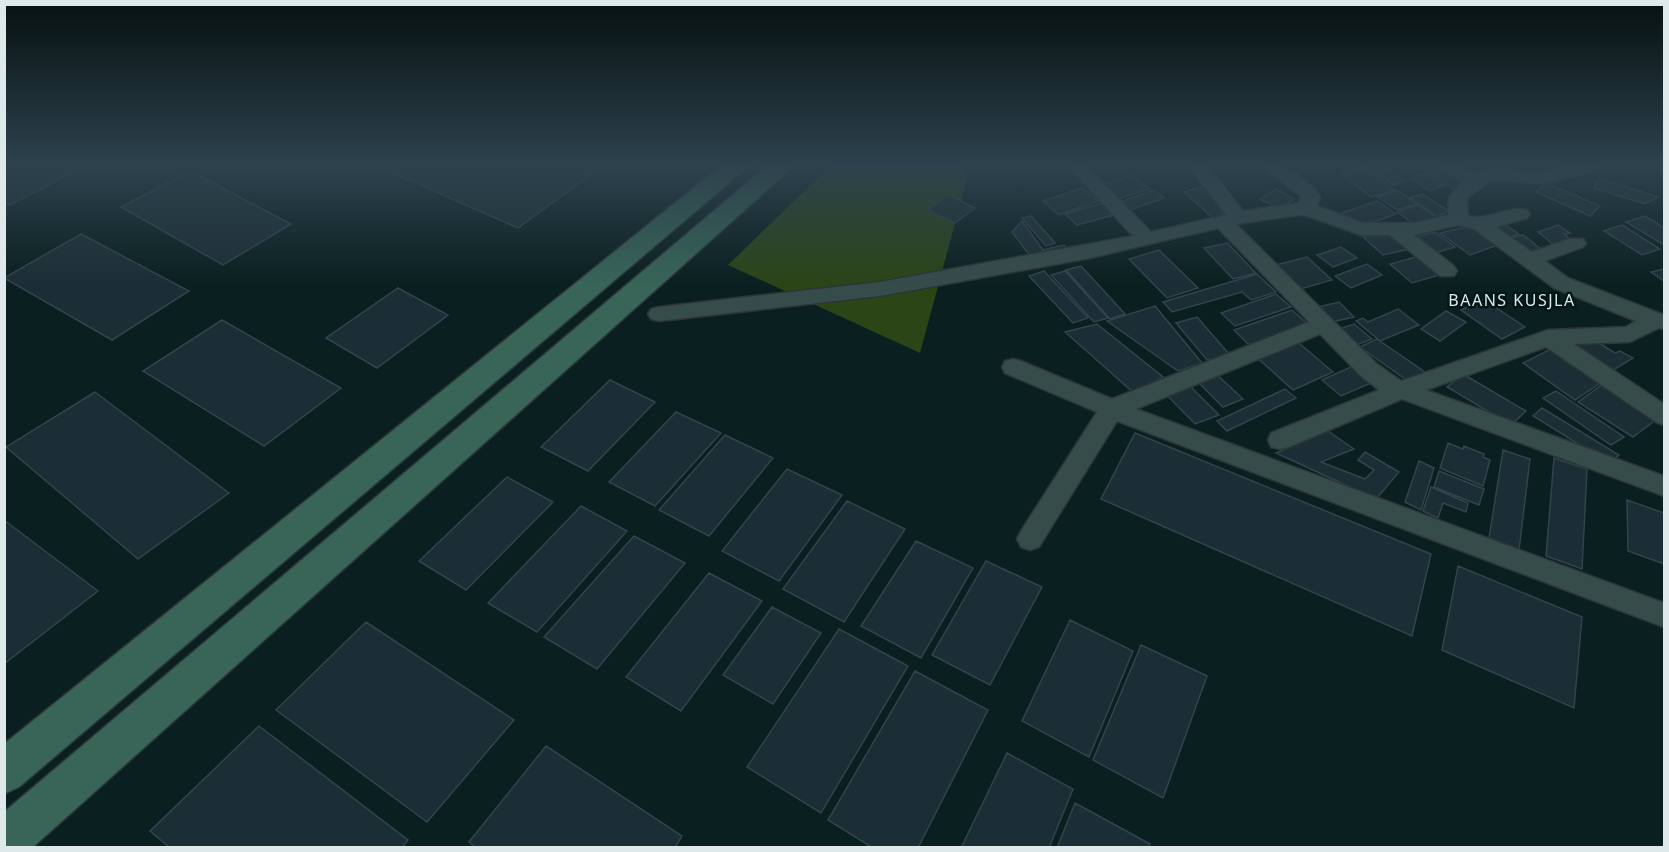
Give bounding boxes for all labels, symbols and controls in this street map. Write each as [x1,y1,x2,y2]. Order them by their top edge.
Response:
district label: BAANS KUSJLA [1448,289,1576,311]

